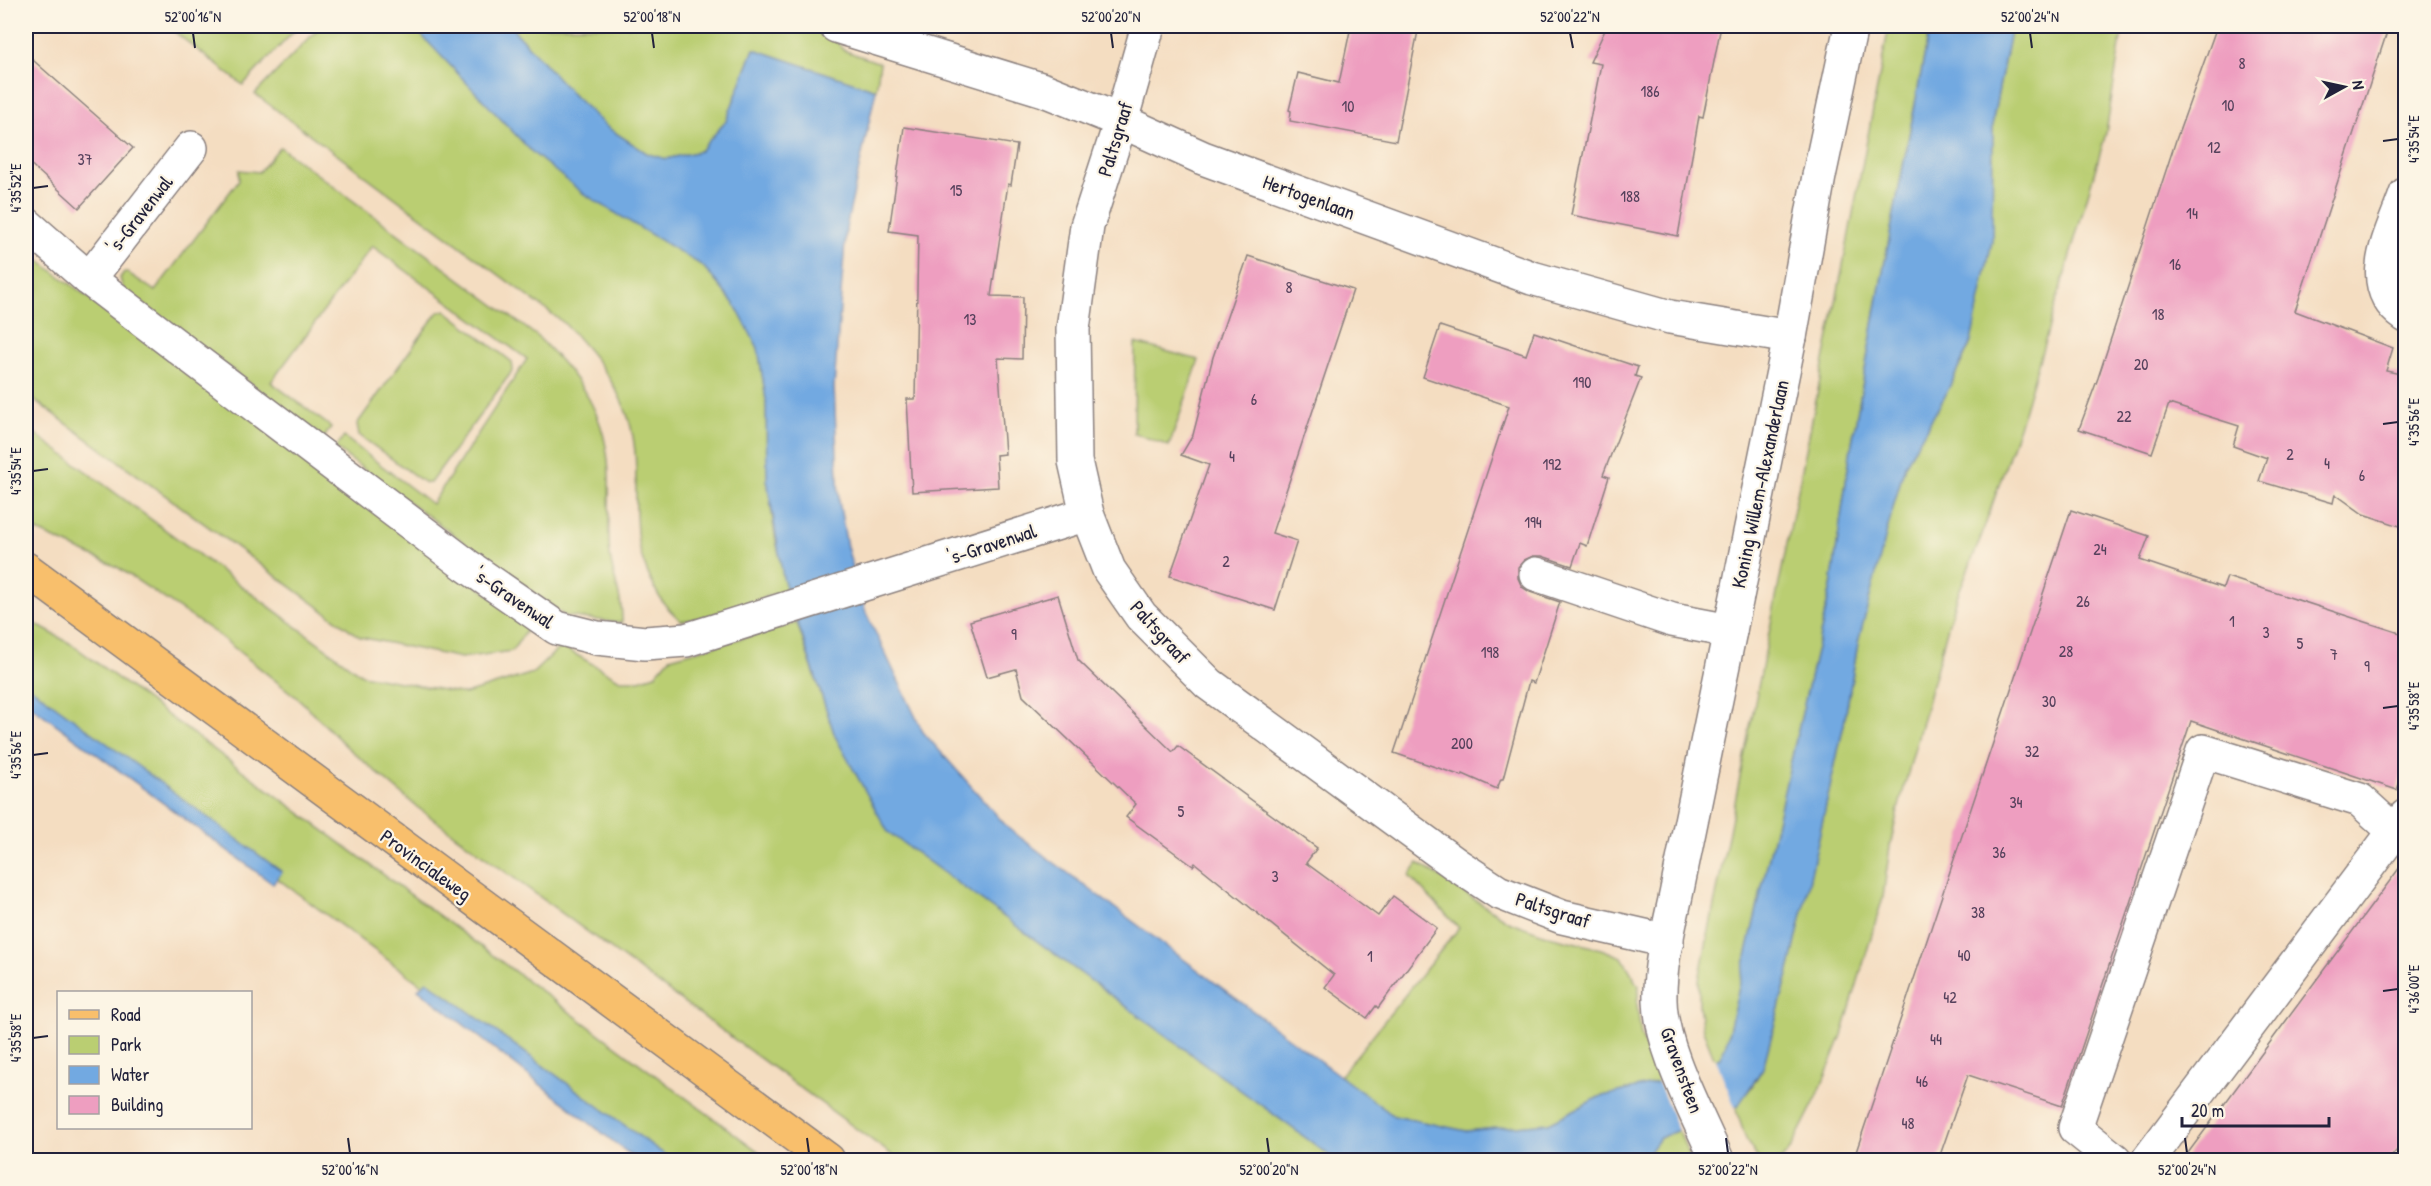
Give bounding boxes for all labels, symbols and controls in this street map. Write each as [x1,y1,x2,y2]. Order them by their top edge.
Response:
text: 52°00'16"N [165,6,221,27]
text: 52°00'18"N [623,6,681,27]
text: 52°00'20"N [1081,6,1141,27]
text: 52°00'22"N [1540,6,1600,27]
text: 52°00'24"N [2001,6,2059,27]
house number: 8 [2239,52,2246,74]
north arrow [2314,57,2374,117]
text: N [2347,79,2370,91]
house number: 186 [1640,80,1660,102]
house number: 10 [2222,94,2234,116]
house number: 10 [1342,95,1354,117]
street label: Paltsgraaf [1090,98,1139,180]
text: 4°35'54"E [2403,115,2424,163]
house number: 12 [2207,136,2221,158]
house number: 37 [77,148,93,170]
text: 4°35'52"E [5,163,26,213]
street label: Hertogenlaan [1259,167,1359,226]
street label: 's-Gravenwal [101,169,179,258]
house number: 15 [950,179,963,201]
house number: 188 [1620,185,1640,207]
house number: 14 [2186,202,2198,224]
house number: 16 [2169,253,2181,275]
house number: 8 [1286,276,1293,298]
house number: 18 [2152,303,2164,325]
house number: 13 [964,308,976,330]
house number: 20 [2134,353,2148,375]
house number: 190 [1573,371,1591,393]
street label: Koning Willem-Alexanderlaan [1724,377,1795,590]
house number: 6 [1251,388,1257,410]
text: 4°35'56"E [2403,398,2424,446]
house number: 22 [2117,405,2132,427]
house number: 2 [2286,443,2294,465]
house number: 4 [1229,445,1235,467]
text: 4°35'54"E [5,447,26,495]
house number: 4 [2324,452,2330,474]
house number: 192 [1542,453,1562,475]
house number: 6 [2359,464,2365,486]
house number: 194 [1524,511,1542,533]
street label: 's-Gravenwal [944,516,1040,571]
house number: 24 [2093,538,2107,560]
house number: 2 [1222,550,1230,572]
street label: 's-Gravenwal [469,561,560,635]
house number: 26 [2076,590,2090,612]
street label: Paltsgraaf [1125,594,1196,669]
house number: 1 [2229,610,2235,632]
house number: 3 [2262,621,2270,643]
house number: 9 [1011,623,1017,645]
house number: 5 [2297,632,2304,654]
house number: 28 [2059,640,2073,662]
house number: 198 [1481,641,1499,663]
house number: 7 [2330,643,2338,665]
house number: 9 [2364,655,2370,677]
text: 4°35'58"E [2403,681,2424,730]
house number: 30 [2042,690,2056,712]
text: 4°35'56"E [5,731,26,779]
house number: 200 [1451,732,1473,754]
house number: 32 [2025,740,2040,762]
house number: 34 [2009,791,2023,813]
house number: 5 [1178,800,1185,822]
street label: Provincialeweg [375,822,477,907]
house number: 36 [1992,841,2006,863]
house number: 3 [1271,865,1279,887]
street label: Paltsgraaf [1512,885,1594,934]
house number: 38 [1971,901,1985,923]
house number: 40 [1957,944,1971,966]
house number: 1 [1367,945,1373,967]
text: 4°36'00"E [2403,964,2424,1013]
house number: 42 [1943,986,1957,1008]
legend [57,991,252,1129]
text: Road [111,1002,141,1027]
text: 4°35'58"E [5,1013,26,1062]
street label: Gravensteen [1654,1023,1710,1117]
house number: 44 [1930,1028,1942,1050]
text: Park [111,1032,142,1057]
text: Water [111,1062,149,1087]
house number: 46 [1916,1070,1928,1092]
scale bar [2182,1090,2329,1128]
text: Building [111,1092,163,1117]
text: 20 m [2191,1098,2224,1123]
house number: 48 [1902,1112,1915,1134]
text: 52°00'16"N [322,1159,378,1180]
text: 52°00'18"N [780,1159,838,1180]
text: 52°00'20"N [1239,1159,1299,1180]
text: 52°00'22"N [1698,1159,1758,1180]
text: 52°00'24"N [2158,1159,2216,1180]

